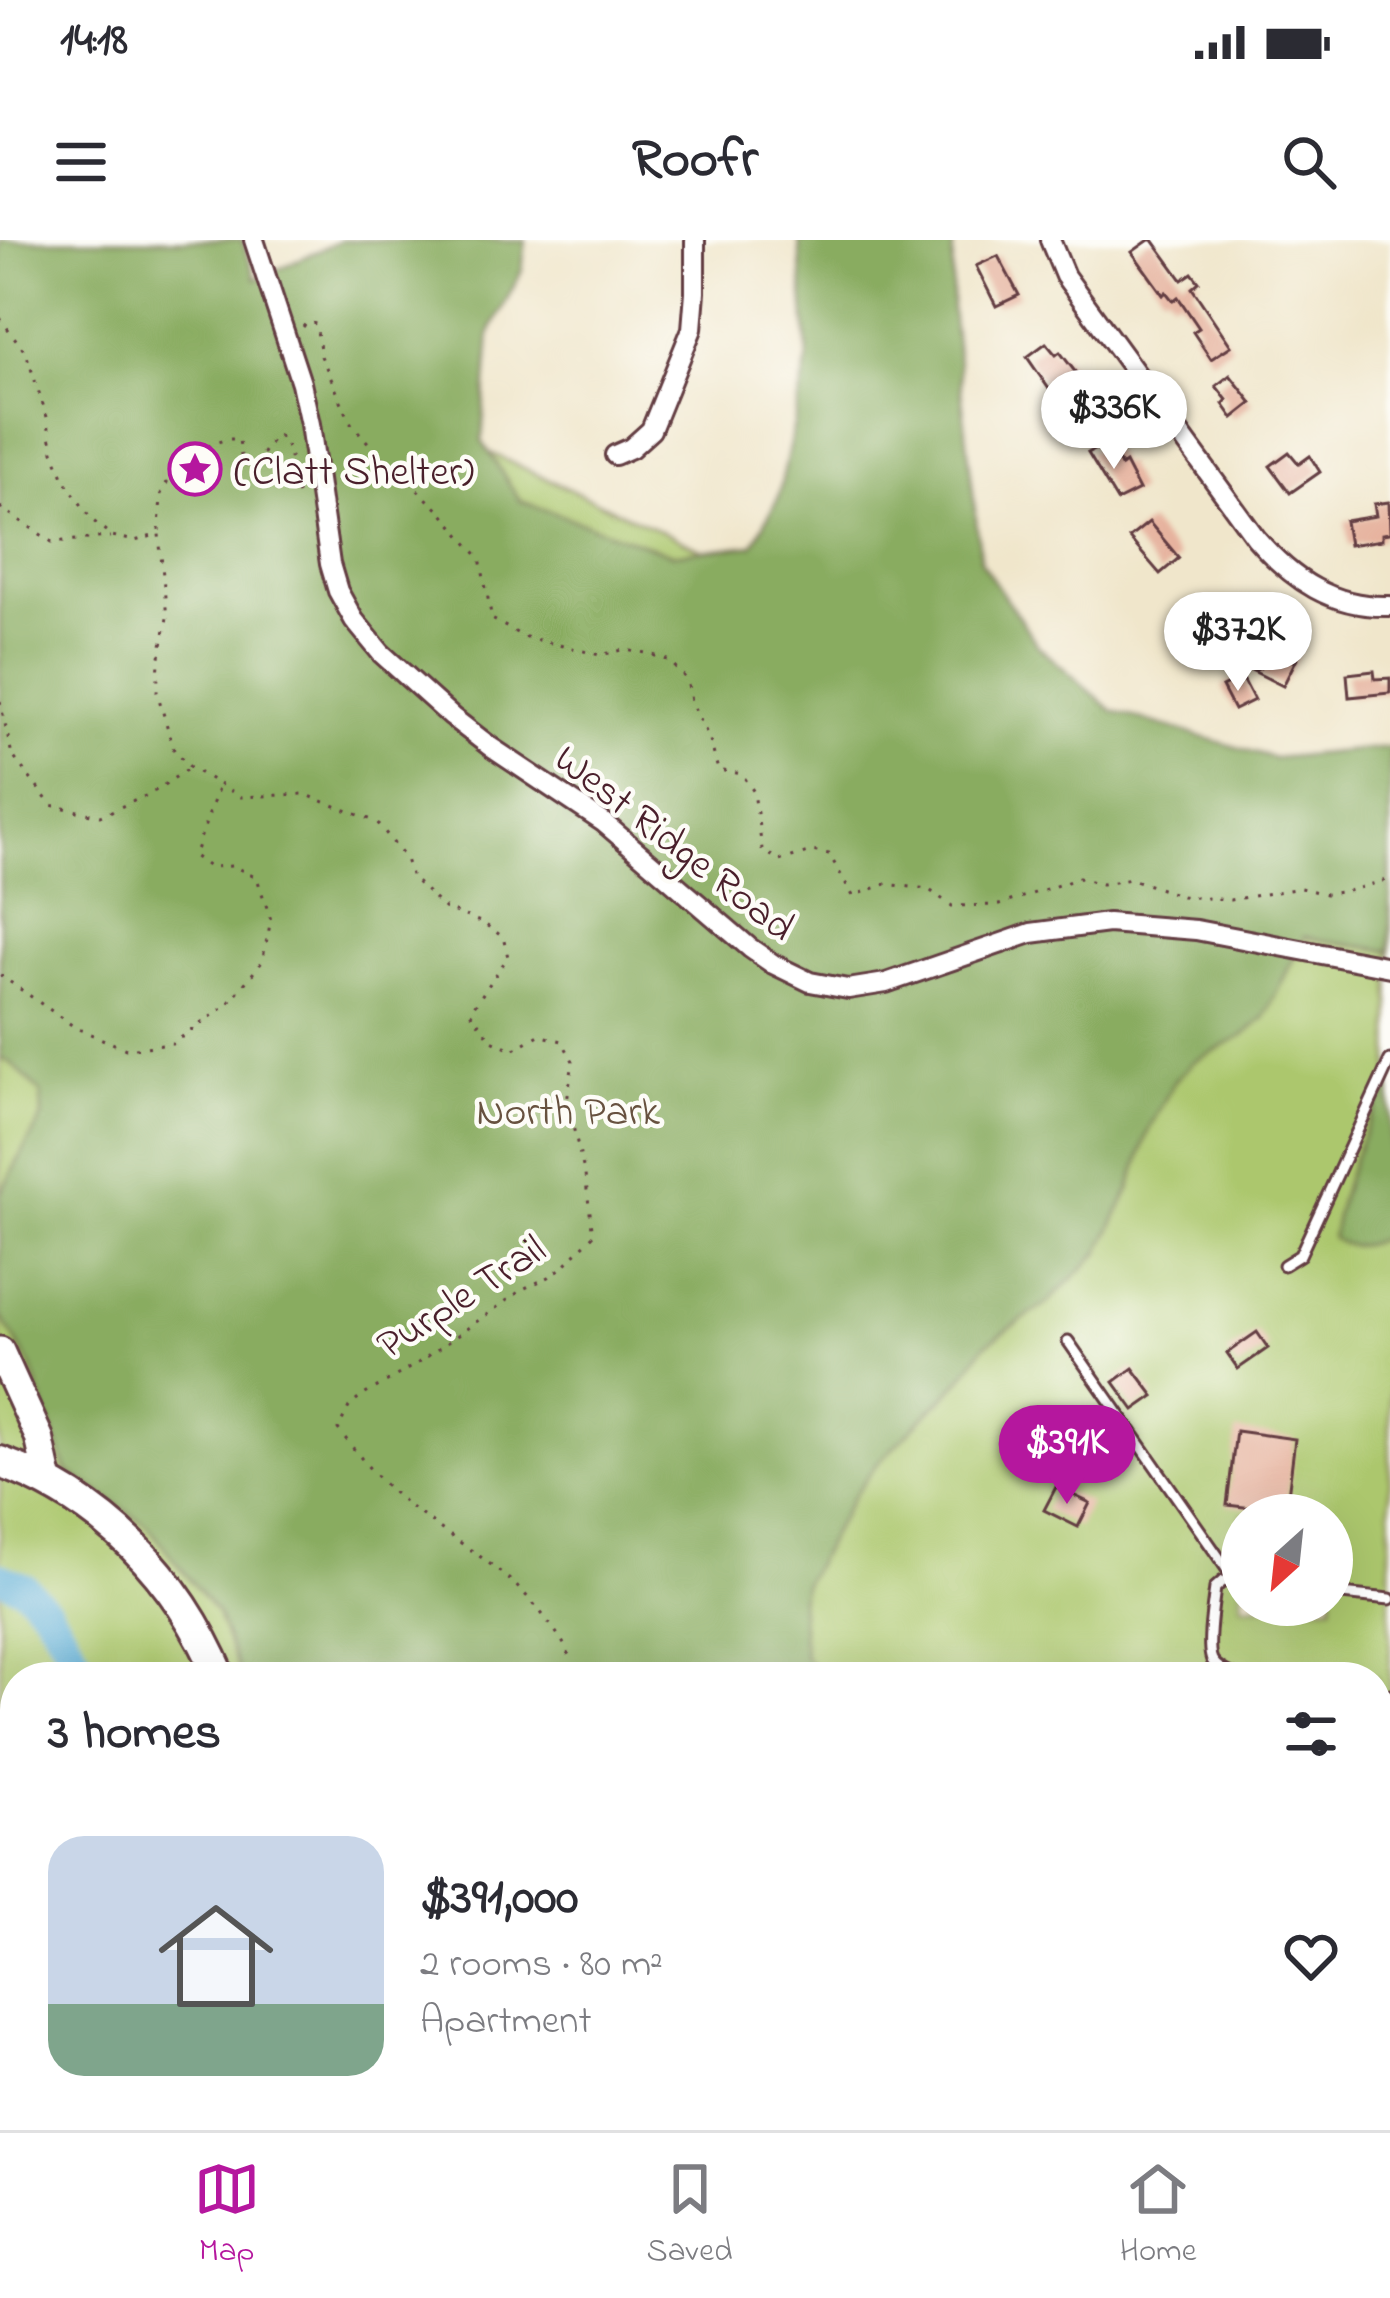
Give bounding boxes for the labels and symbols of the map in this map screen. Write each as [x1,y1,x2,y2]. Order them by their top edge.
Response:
pin: $336K [1030,370,1198,472]
place icon: (Clatt Shelter) [167,441,223,497]
place label: (Clatt Shelter) [234,443,474,504]
pin: $372K [1154,592,1322,694]
street label: West Ridge Road [540,731,807,958]
park label: North Park [476,1083,660,1144]
street label: Purple Trail [366,1221,559,1376]
pin: $391K [983,1405,1151,1507]
north arrow [1221,1494,1353,1626]

